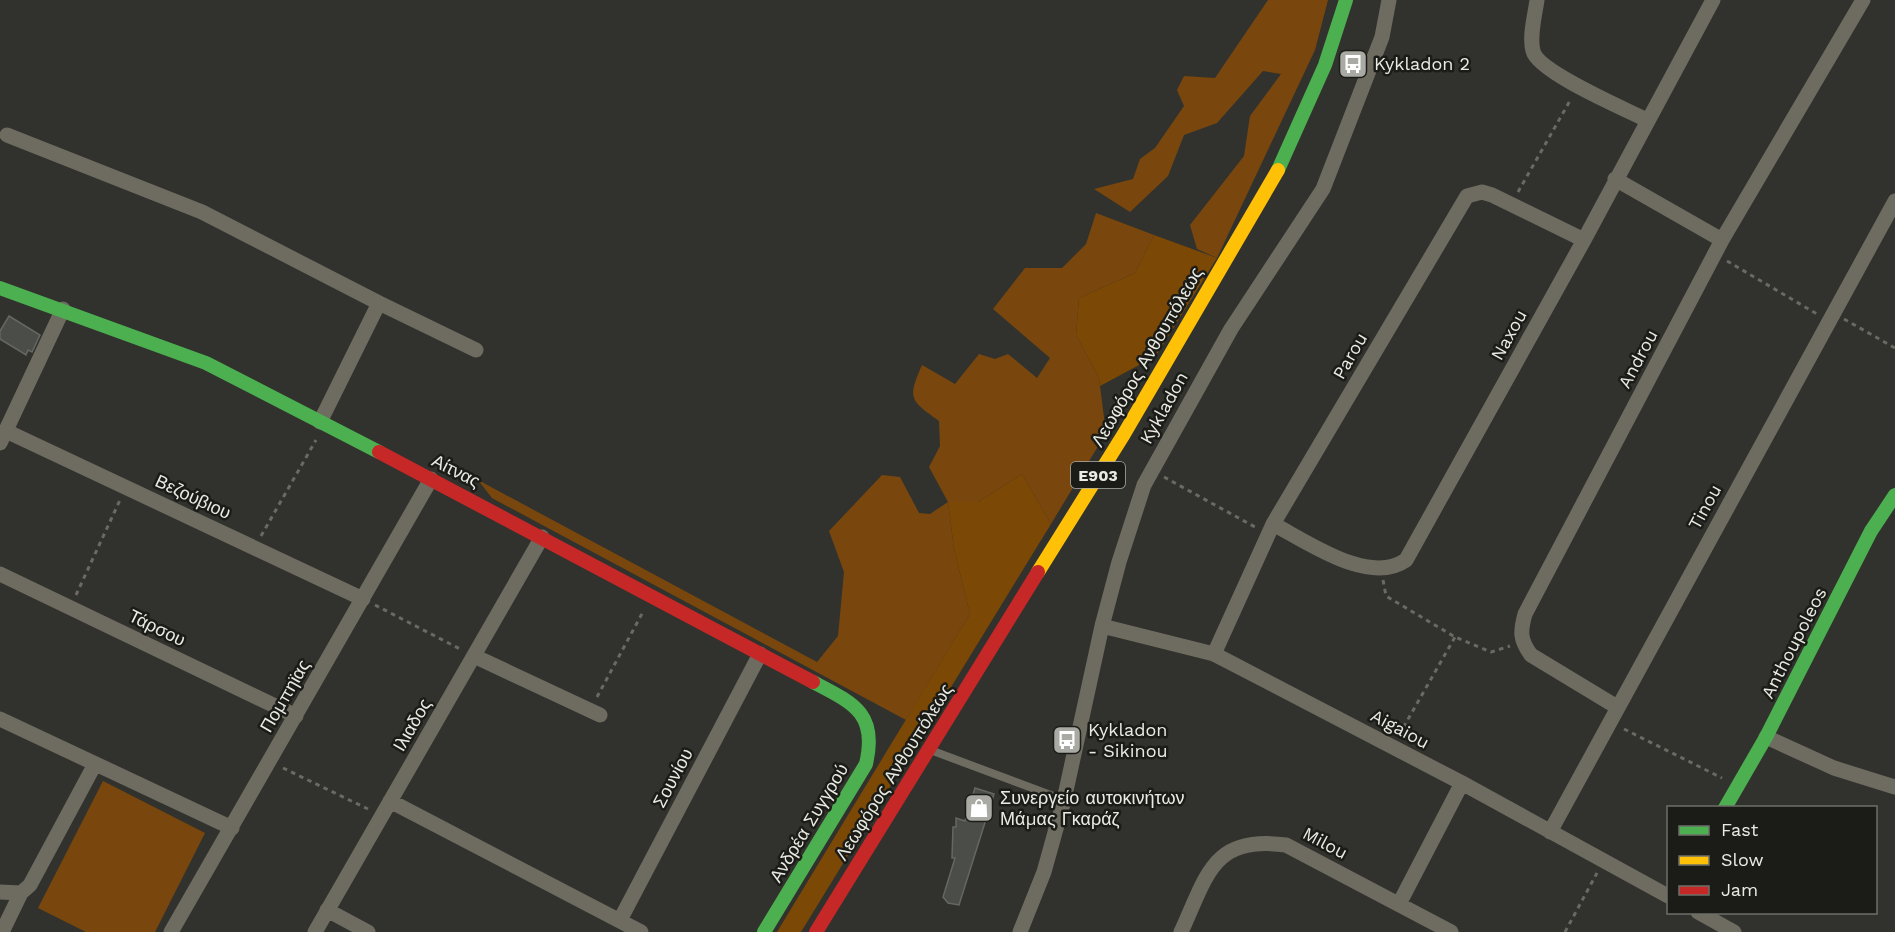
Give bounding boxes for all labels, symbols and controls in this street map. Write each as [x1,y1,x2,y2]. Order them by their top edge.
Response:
bus stop icon: Kykladon 2 [1337,48,1369,80]
place label: Kykladon 2 [1374,53,1470,74]
street label: Λεωφόρος Ανθουπόλεως [1086,263,1207,450]
street label: Naxou [1486,306,1531,364]
street label: Androu [1613,326,1662,392]
street label: Parou [1328,329,1371,383]
street label: Kykladon [1135,368,1192,448]
street label: Αίτνας [429,450,484,492]
road number: E903 [1071,462,1125,488]
street label: Βεζούβιου [152,470,234,523]
street label: Tinou [1684,480,1725,533]
street label: Anthoupoleos [1757,584,1831,702]
street label: Τάρσου [125,605,189,650]
street label: Πομπηϊας [255,655,314,736]
street label: Λεωφόρος Ανθουπόλεως [831,679,957,864]
street label: Ιλιαδος [388,694,435,755]
street label: Aigaiou [1367,704,1433,753]
place label: Kykladon - Sikinou [1088,719,1168,761]
bus stop icon: Kykladon - Sikinou [1051,724,1083,756]
street label: Σουνίου [648,745,697,811]
street label: Ανδρέα Συγγρού [765,760,852,886]
place label: Συνεργείο αυτοκινήτων Μάμας Γκαράζ [1000,787,1184,829]
shop icon: Συνεργείο αυτοκινήτων Μάμας Γκαράζ [963,792,995,824]
legend [1667,806,1877,914]
text: Fast [1721,819,1759,840]
street label: Milou [1299,822,1351,863]
text: Slow [1721,849,1764,870]
text: Jam [1721,879,1758,900]

